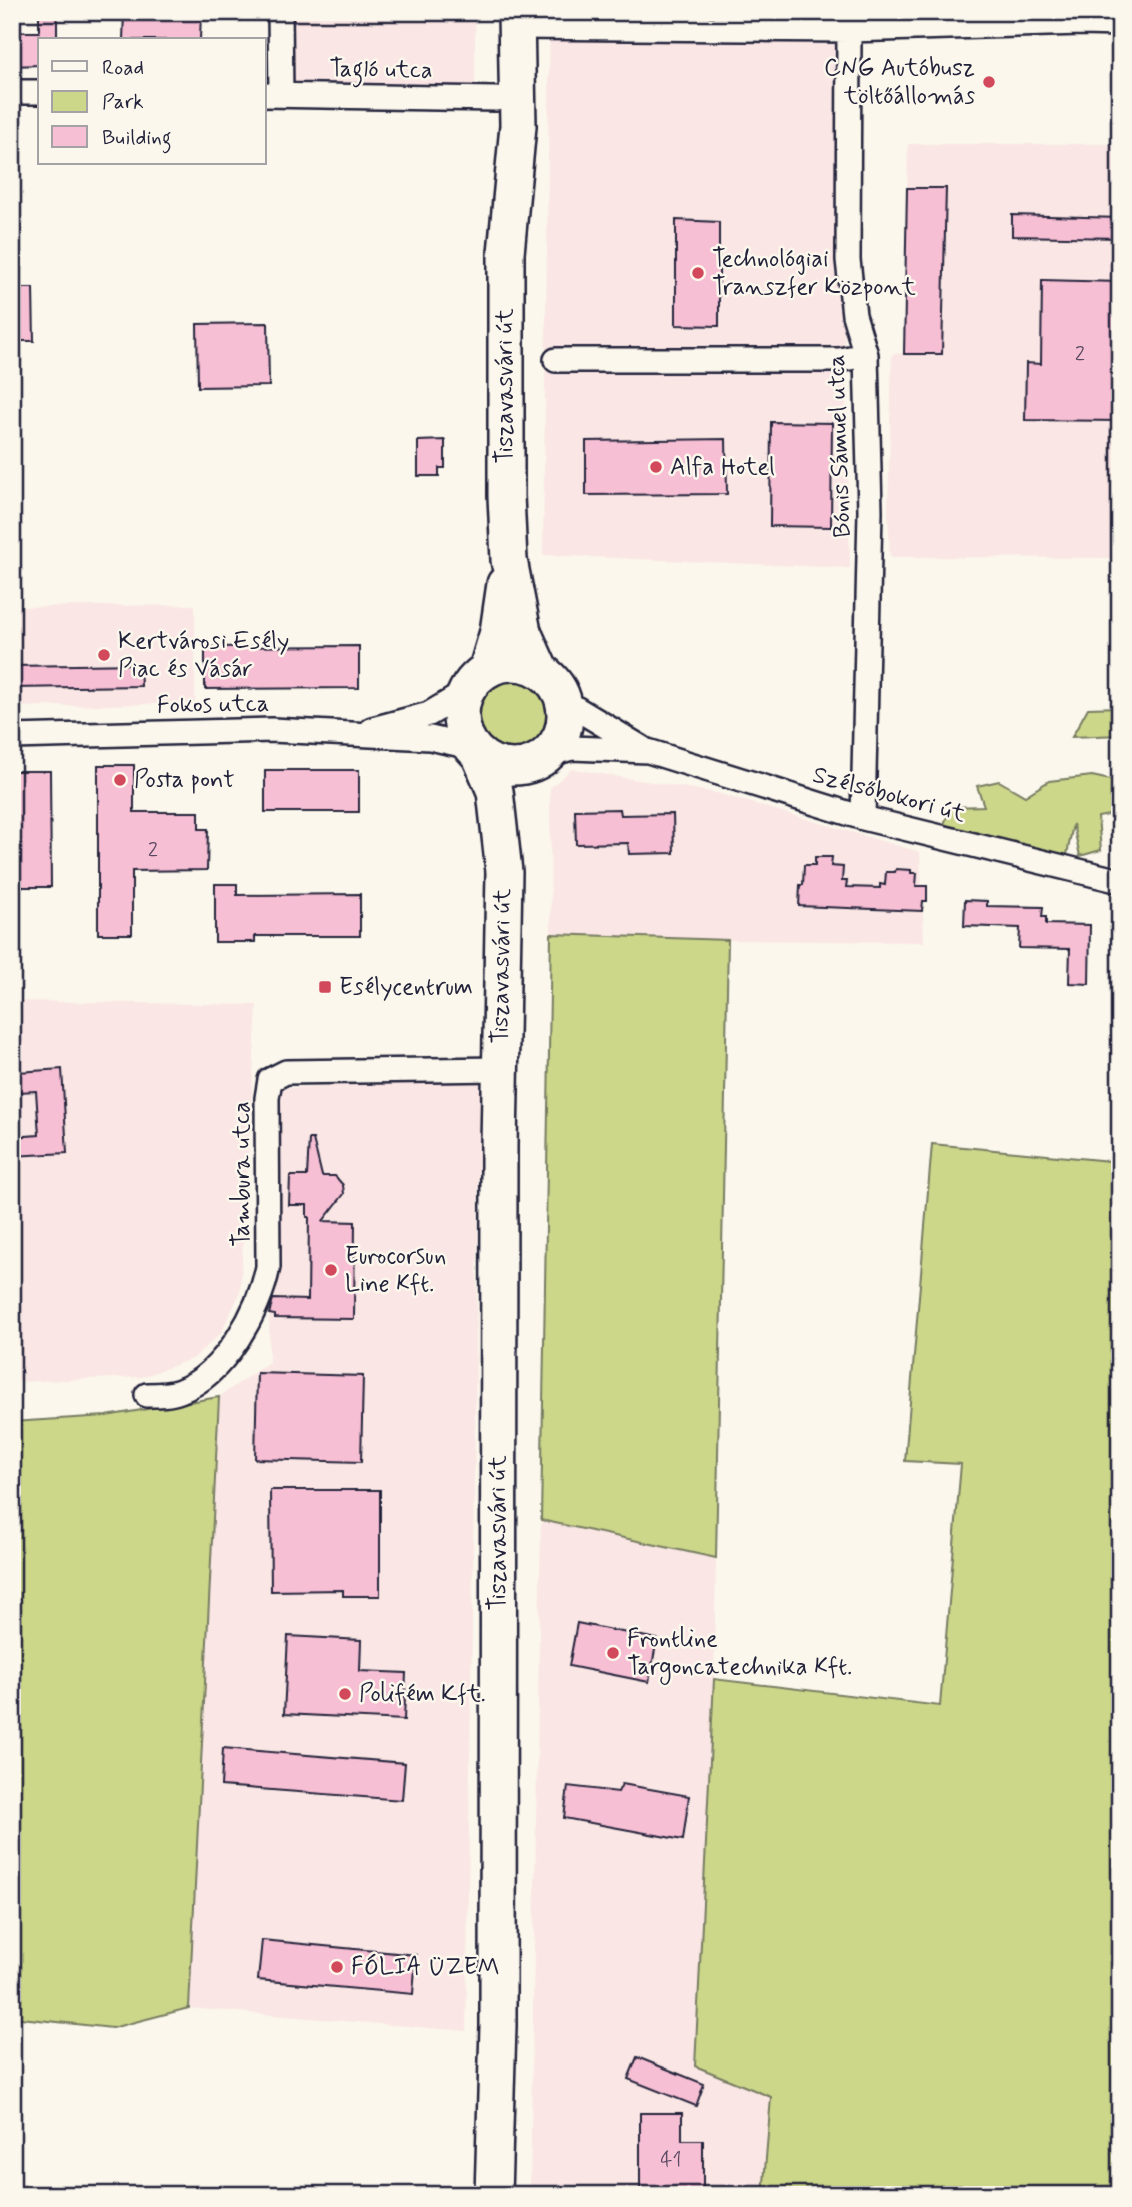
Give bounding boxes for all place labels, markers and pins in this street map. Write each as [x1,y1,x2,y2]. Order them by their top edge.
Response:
place label: CNG Autóbusz töltőállomás [824,53,975,112]
marker: CNG Autóbusz töltőállomás [981,74,997,90]
place label: Technológiai Transzfer Központ [712,244,916,303]
marker: Technológiai Transzfer Központ [690,265,706,281]
place label: Alfa Hotel [670,452,775,483]
marker: Alfa Hotel [648,459,664,475]
place label: Kertvárosi Esély Piac és Vásár [118,626,289,685]
marker: Kertvárosi Esély Piac és Vásár [96,647,112,663]
place label: Posta pont [134,765,235,796]
marker: Posta pont [112,772,128,788]
place label: Esélycentrum [339,972,473,1003]
marker: Esélycentrum [317,979,333,995]
place label: Eurocorsun Line Kft. [345,1241,446,1300]
marker: Eurocorsun Line Kft. [323,1262,339,1278]
place label: Frontline Targoncatechnika Kft. [627,1624,852,1685]
marker: Frontline Targoncatechnika Kft. [605,1645,621,1661]
place label: Polifém Kft. [359,1679,486,1710]
marker: Polifém Kft. [337,1686,353,1702]
place label: FÓLIA ÜZEM [351,1952,500,1983]
marker: FÓLIA ÜZEM [329,1959,345,1975]

